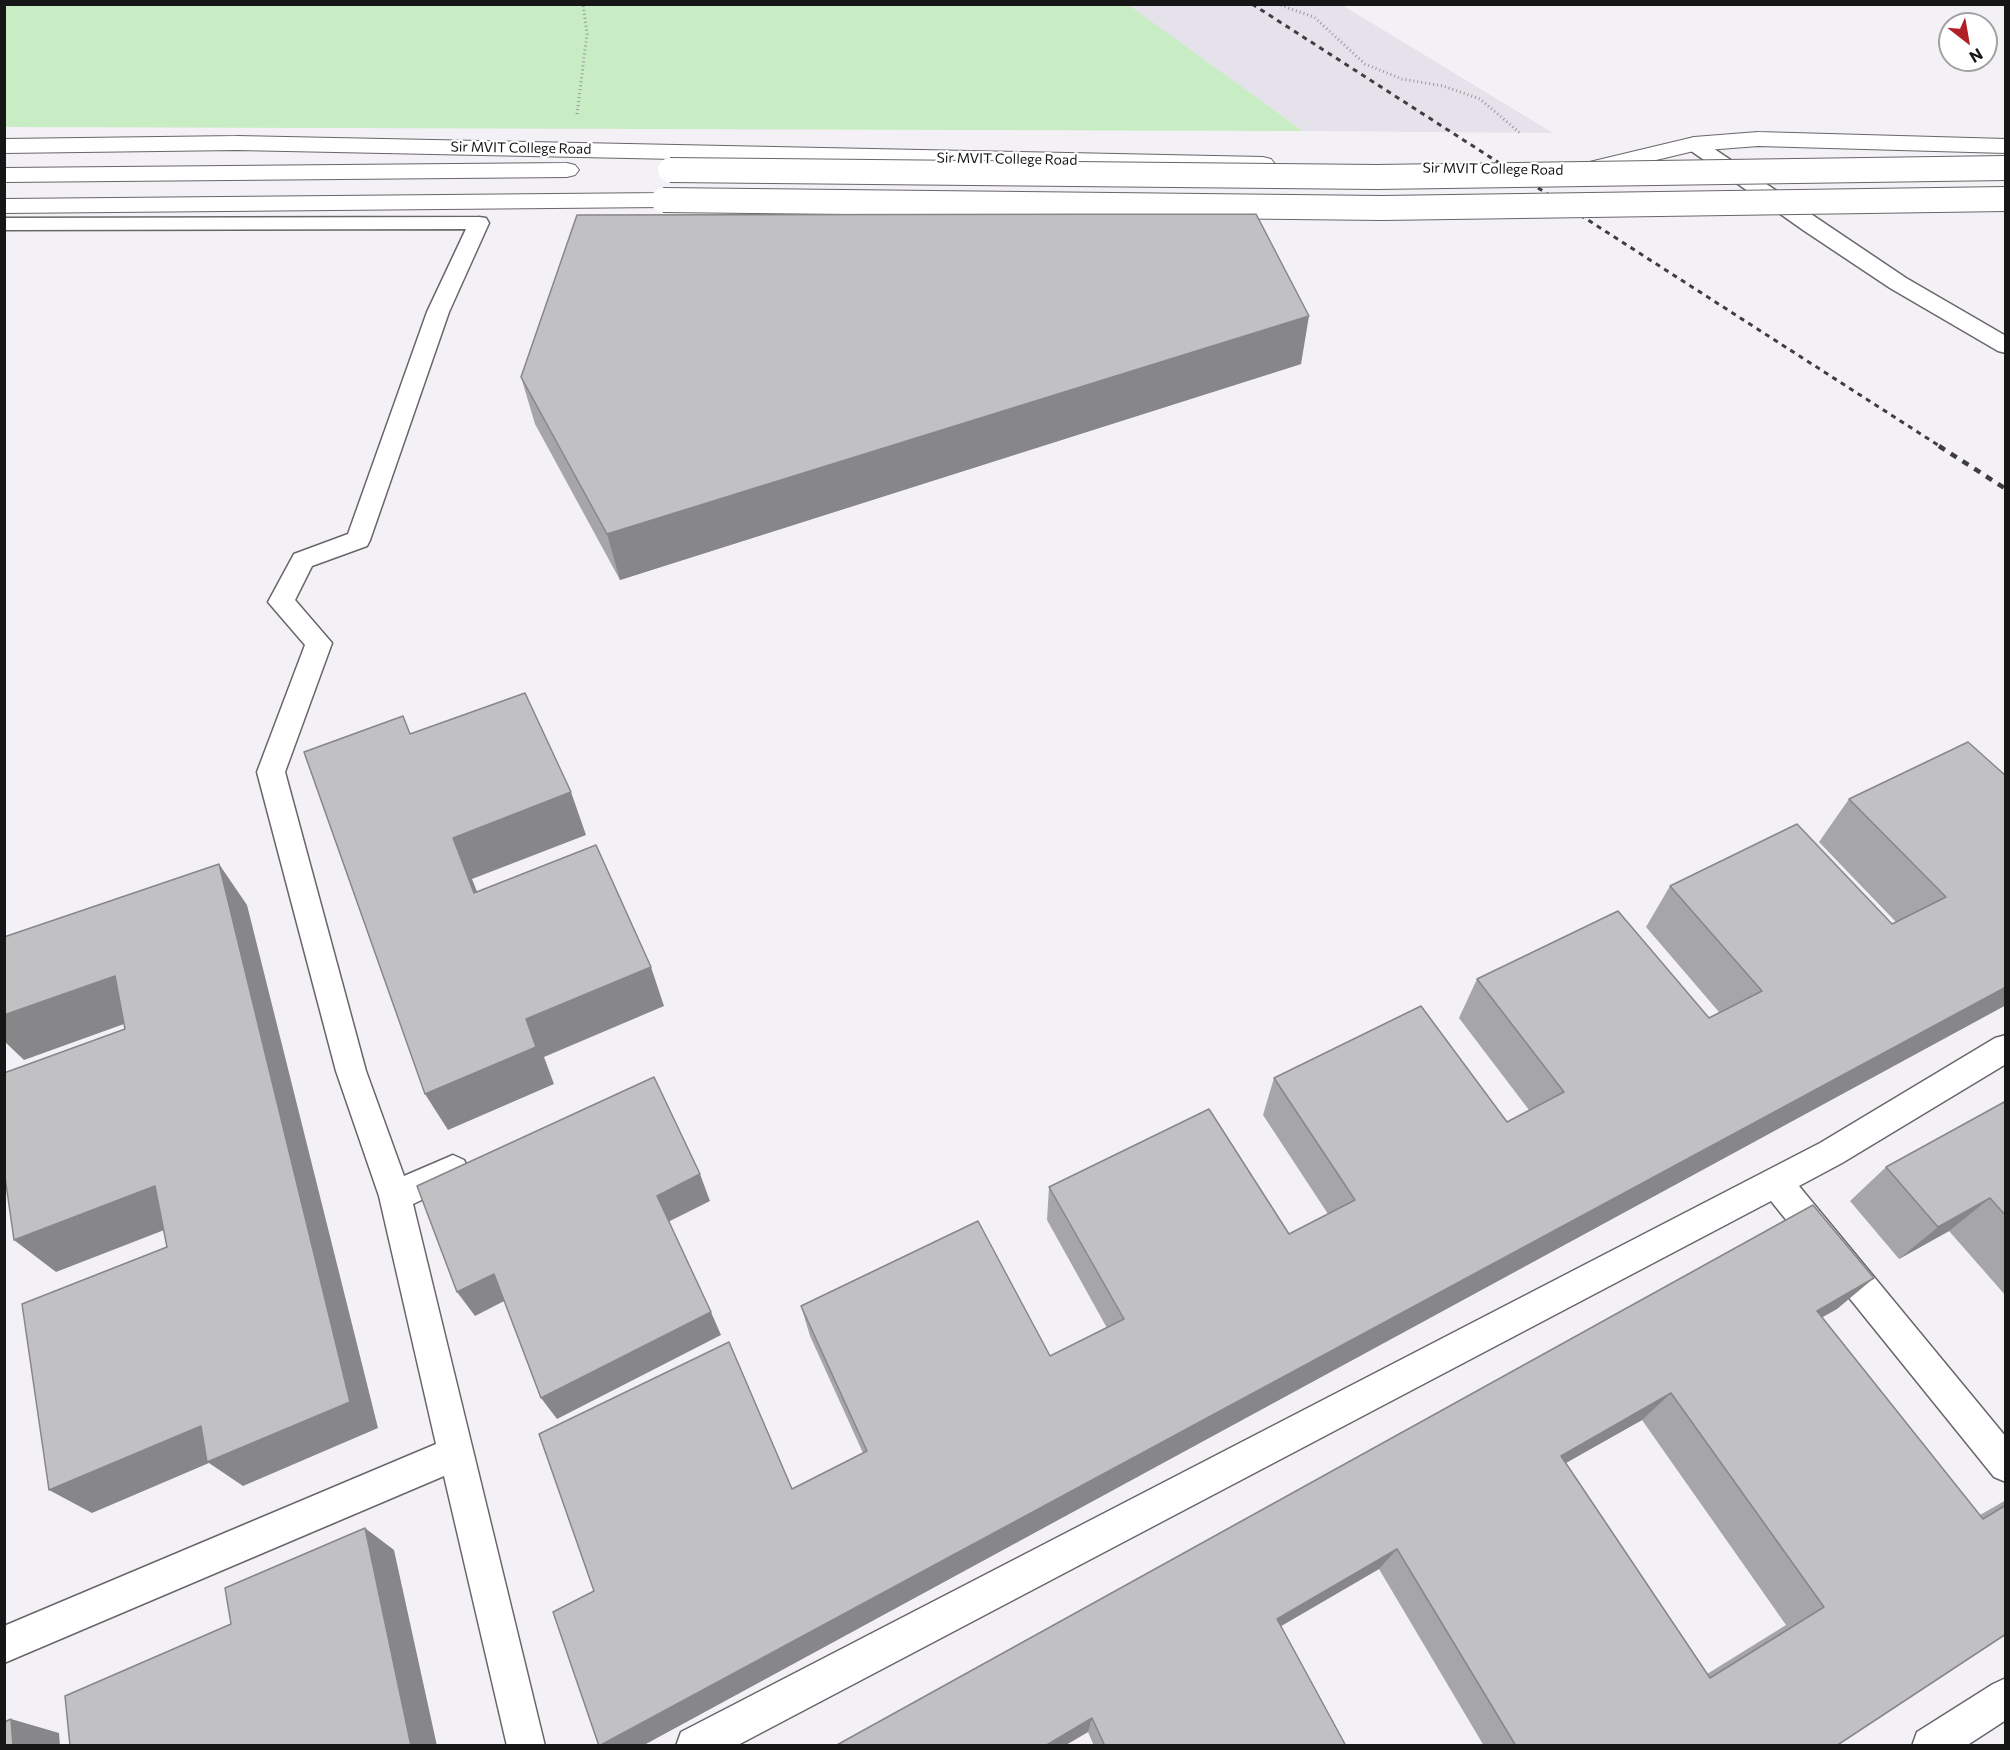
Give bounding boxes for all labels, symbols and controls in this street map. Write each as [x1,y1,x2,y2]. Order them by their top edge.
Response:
north arrow [1938,12,1998,72]
text: N [1966,45,1987,67]
street label: Sir MVIT College Road [451,138,591,158]
street label: Sir MVIT College Road [937,149,1077,169]
street label: Sir MVIT College Road [1423,159,1563,179]

